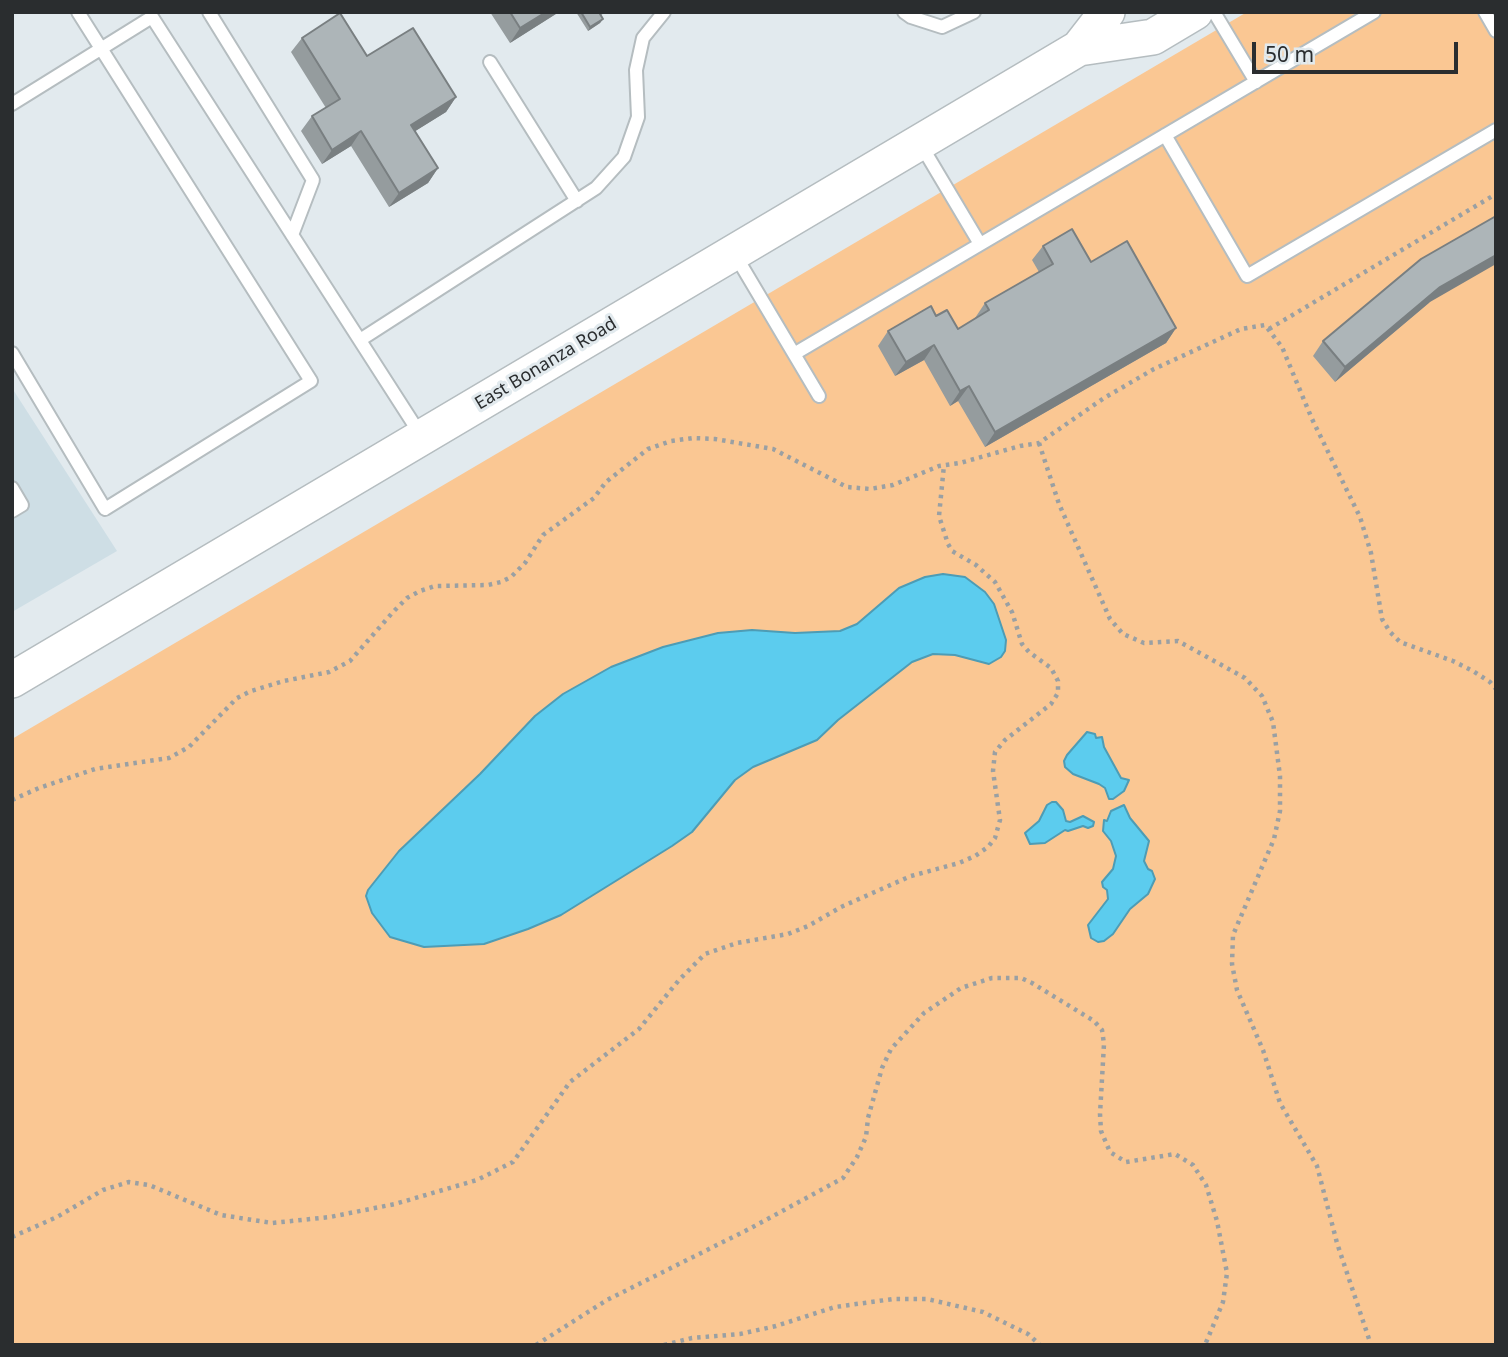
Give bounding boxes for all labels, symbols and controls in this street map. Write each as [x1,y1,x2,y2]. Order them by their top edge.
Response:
scale bar [1256,28,1462,72]
text: 50 m [1265,40,1314,68]
street label: East Bonanza Road [471,313,621,415]

